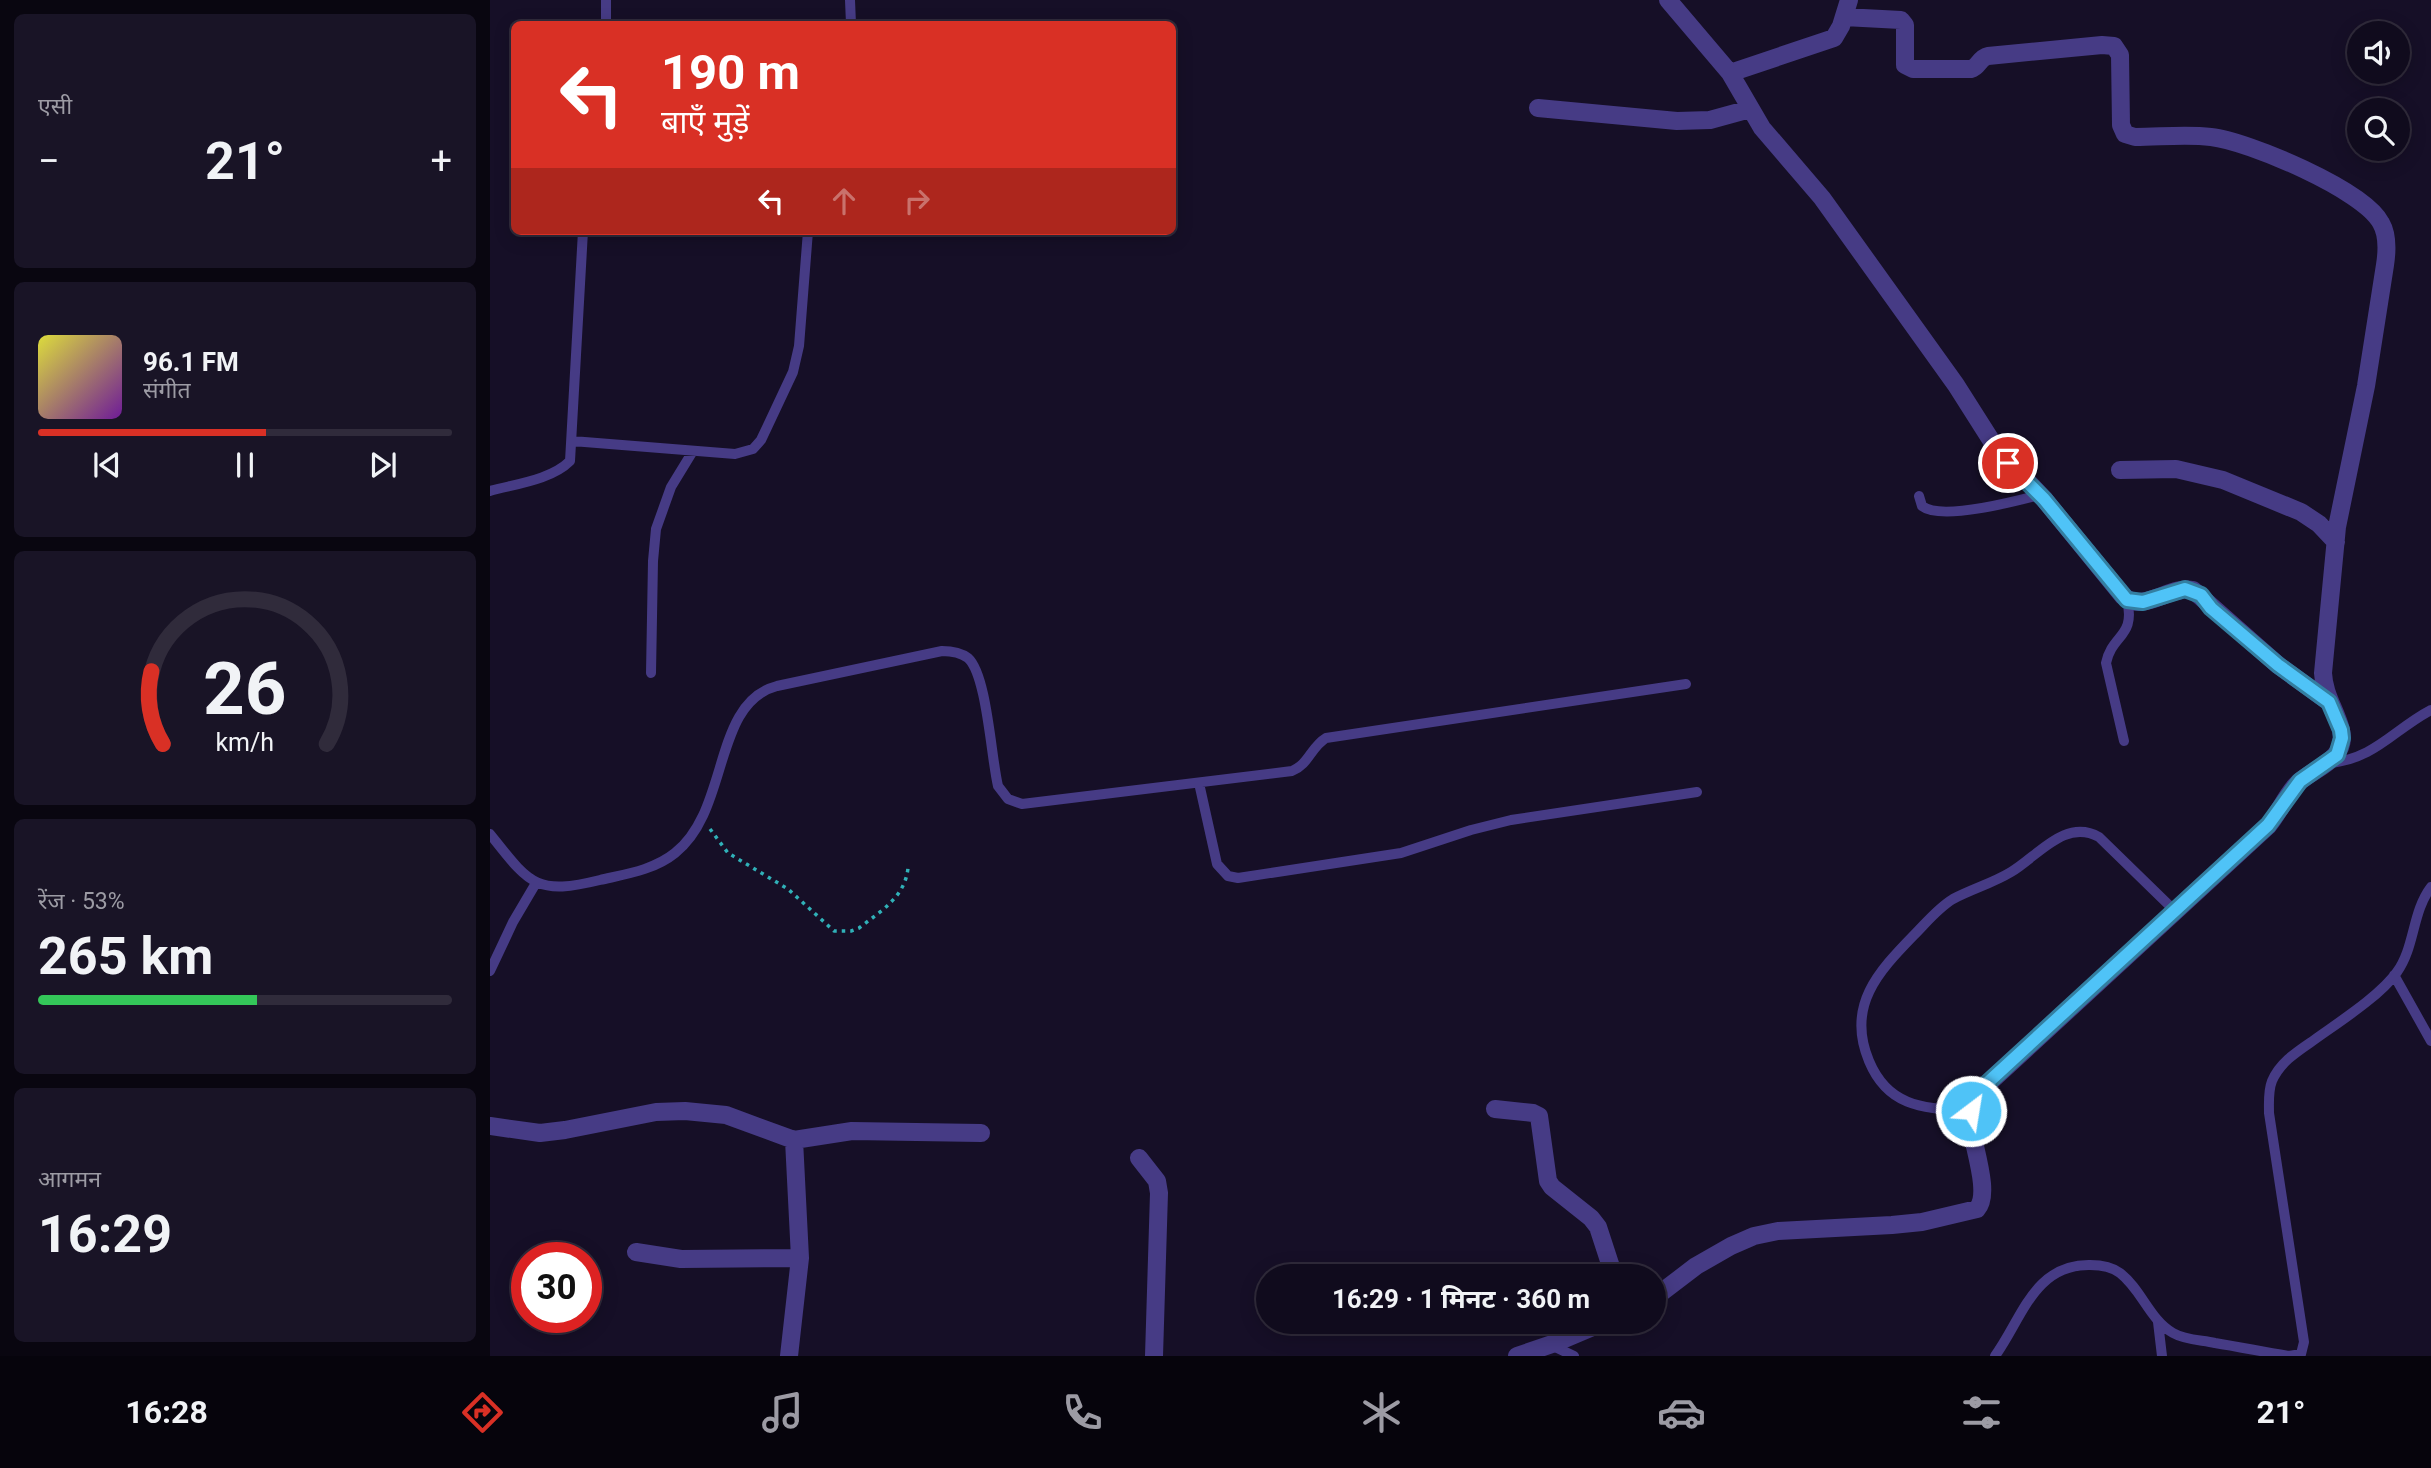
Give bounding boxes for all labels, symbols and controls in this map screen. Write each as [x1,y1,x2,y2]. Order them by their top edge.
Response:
map controls [2347,21,2410,161]
button: sound [2347,21,2410,84]
text: 190 m [661,44,800,101]
icon: left [546,49,637,140]
text: एसी [38,93,72,120]
button: search [2347,98,2410,161]
text: बाएँ मुड़ें [661,103,749,141]
text: 21° [205,131,285,192]
text: − [38,139,60,183]
text: + [430,139,452,183]
icon: left [752,182,790,220]
icon: ahead [825,182,863,220]
icon: right [898,182,936,220]
text: 96.1 FM [143,347,239,377]
text: संगीत [143,377,191,404]
pin [1978,433,2038,493]
icon: arrive [1989,444,2027,482]
icon: previous [88,446,126,484]
icon: pause [226,446,264,484]
icon: next [364,446,402,484]
text: 26 [203,646,287,732]
text: km/h [216,728,274,757]
text: रेंज · 53% [38,888,125,915]
text: 265 km [38,926,213,987]
position arrow [1934,1074,2008,1148]
text: आगमन [38,1166,101,1193]
text: 16:29 [38,1204,172,1265]
speed limit sign: 30 [511,1242,602,1333]
text: 16:29 · 1 मिनट · 360 m [1332,1284,1590,1314]
icon: directions [458,1388,507,1437]
icon: music [758,1388,807,1437]
icon: phone [1058,1388,1107,1437]
icon: climate [1357,1388,1406,1437]
icon: car [1657,1388,1706,1437]
icon: filters [1957,1388,2006,1437]
text: 16:28 [125,1393,208,1431]
text: 21° [2256,1393,2306,1431]

